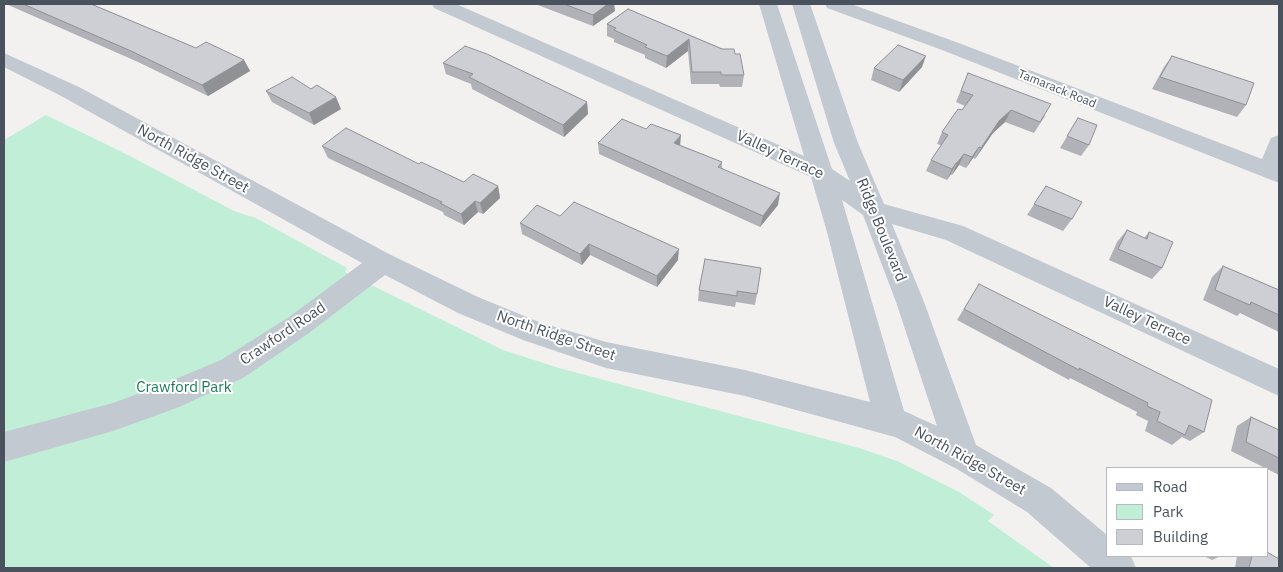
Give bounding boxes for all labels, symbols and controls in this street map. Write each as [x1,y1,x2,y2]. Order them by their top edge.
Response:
street label: Tamarack Road [1016,67,1098,111]
street label: North Ridge Street [134,121,252,197]
street label: Valley Terrace [733,127,827,183]
street label: Ridge Boulevard [852,176,910,284]
street label: Valley Terrace [1100,293,1194,349]
street label: Crawford Road [237,299,329,369]
street label: North Ridge Street [494,307,618,365]
park label: Crawford Park [136,379,232,397]
street label: North Ridge Street [911,423,1029,499]
legend [1106,467,1268,557]
text: Road [1153,477,1188,496]
text: Park [1153,502,1183,521]
text: Building [1153,527,1208,546]

